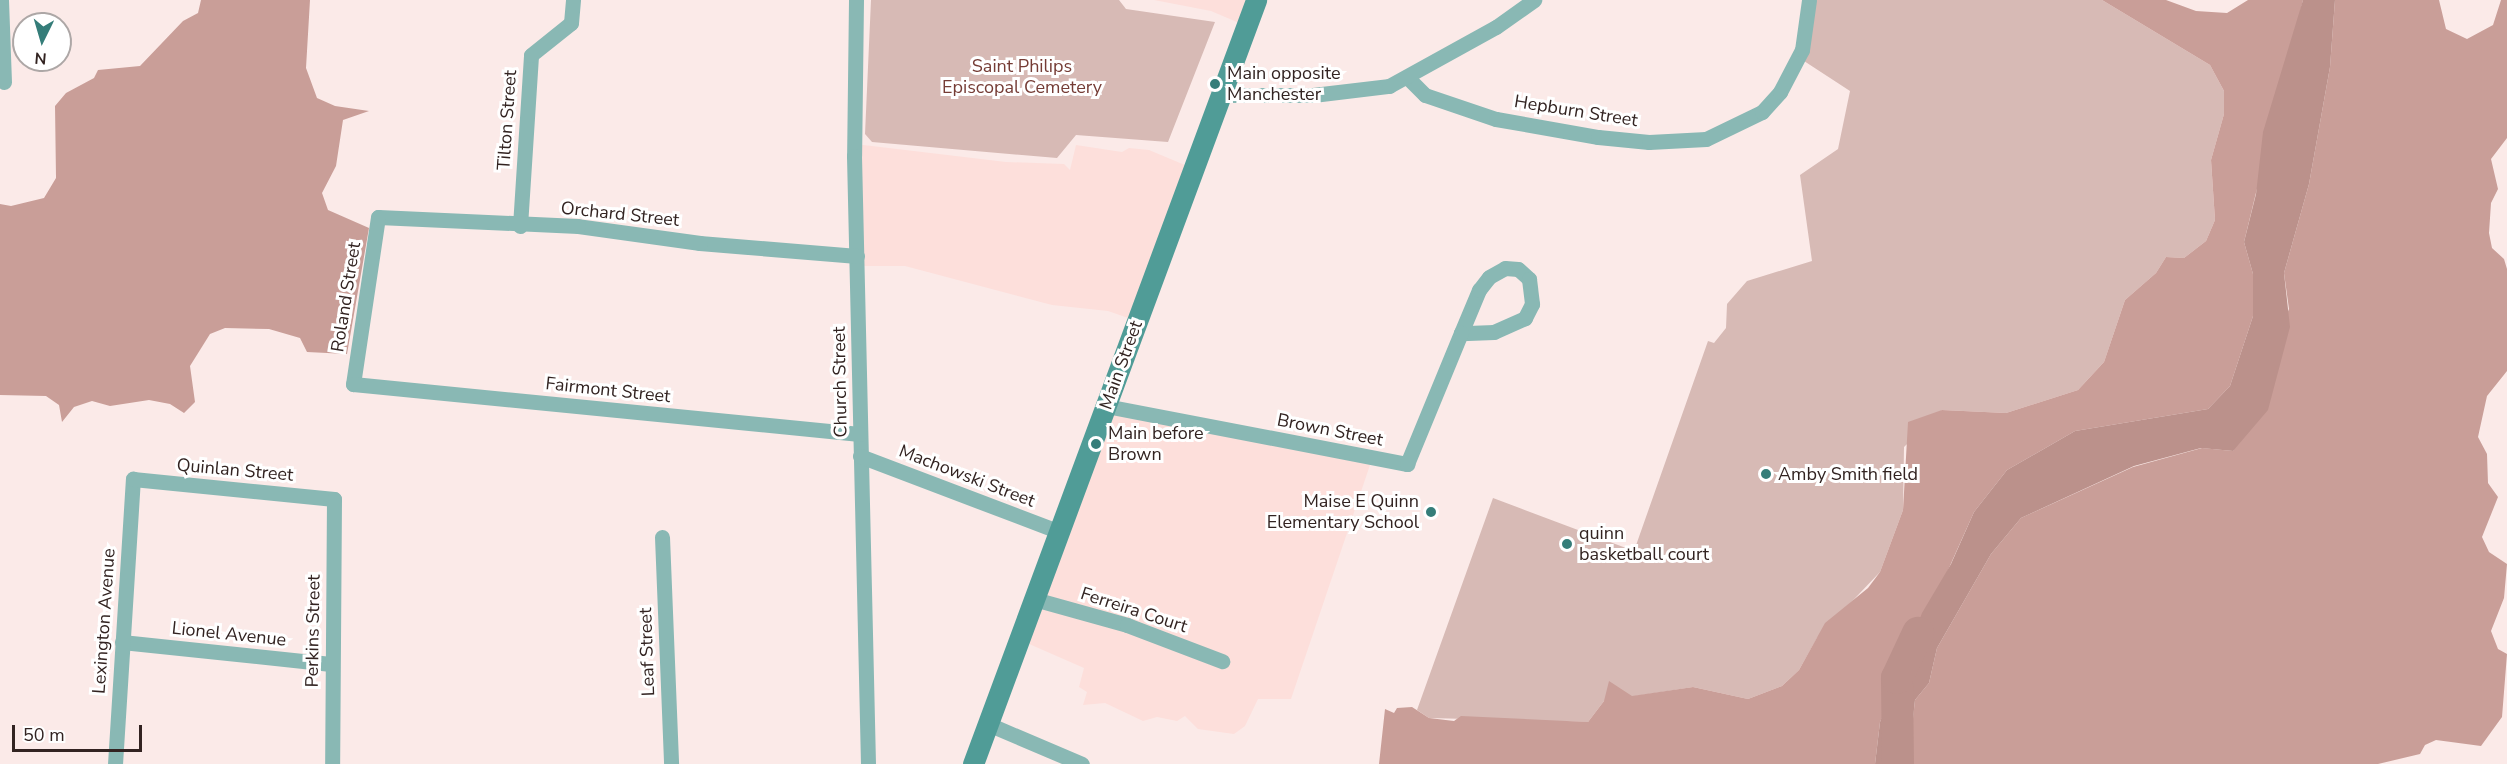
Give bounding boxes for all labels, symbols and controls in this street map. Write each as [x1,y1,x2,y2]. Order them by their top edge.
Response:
north arrow [12,12,72,72]
text: N [34,46,48,69]
park label: Saint Philips Episcopal Cemetery [942,56,1102,98]
place label: Main opposite Manchester [1227,63,1341,106]
street label: Tilton Street [493,69,521,171]
marker: Main opposite Manchester [1208,77,1222,91]
street label: Hepburn Street [1513,91,1639,131]
street label: Orchard Street [560,197,680,231]
street label: Roland Street [327,240,365,354]
street label: Main Street [1095,318,1147,412]
street label: Church Street [828,326,852,438]
street label: Fairmont Street [545,373,671,407]
street label: Brown Street [1275,409,1385,451]
place label: Main before Brown [1108,423,1204,466]
marker: Main before Brown [1089,437,1103,451]
street label: Machowski Street [896,440,1038,512]
street label: Quinlan Street [176,454,294,486]
place label: Amby Smith field [1778,463,1918,485]
marker: Amby Smith field [1759,467,1773,481]
place label: Maise E Quinn Elementary School [1267,491,1419,534]
marker: Maise E Quinn Elementary School [1424,505,1438,519]
place label: quinn basketball court [1579,523,1709,566]
marker: quinn basketball court [1560,537,1574,551]
street label: Lexington Avenue [88,547,120,695]
street label: Perkins Street [301,574,325,688]
street label: Ferreira Court [1078,583,1190,637]
street label: Leaf Street [635,607,659,697]
street label: Lionel Avenue [171,617,287,651]
scale bar [15,713,146,751]
text: 50 m [23,723,65,747]

